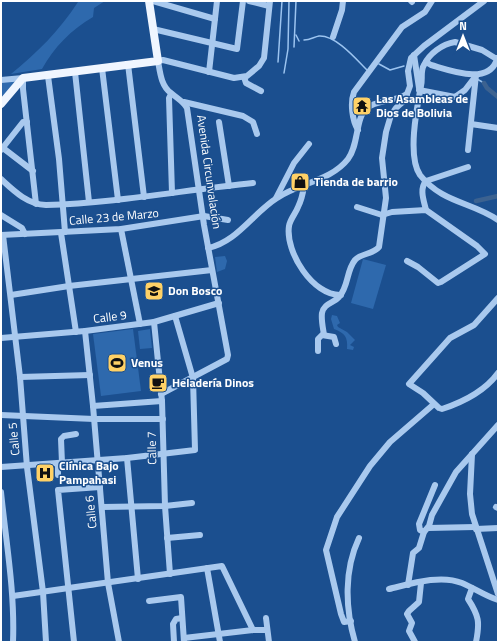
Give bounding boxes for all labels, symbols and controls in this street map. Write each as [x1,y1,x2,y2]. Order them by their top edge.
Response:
north arrow [443,16,483,56]
text: N [459,18,467,34]
place label: Las Asambleas de Dios de Bolivia [376,89,468,122]
temple icon: Las Asambleas de Dios de Bolivia [351,95,373,117]
street label: Avenida Circunvalación [192,114,227,230]
shop icon: Tienda de barrio [289,171,311,193]
place label: Tienda de barrio [314,172,398,191]
street label: Calle 23 de Marzo [68,203,160,230]
school or university icon: Don Bosco [143,280,165,302]
place label: Don Bosco [168,281,222,300]
street label: Calle 9 [92,305,128,328]
sports icon: Venus [106,352,128,374]
place label: Venus [131,353,163,372]
cafe icon: Heladería Dinos [147,372,169,394]
place label: Heladería Dinos [172,373,254,392]
street label: Calle 5 [3,421,24,457]
street label: Calle 7 [142,431,161,465]
place label: Clínica Bajo Pampahasi [59,456,119,489]
hospital icon: Clínica Bajo Pampahasi [34,462,56,484]
street label: Calle 6 [80,494,101,530]

